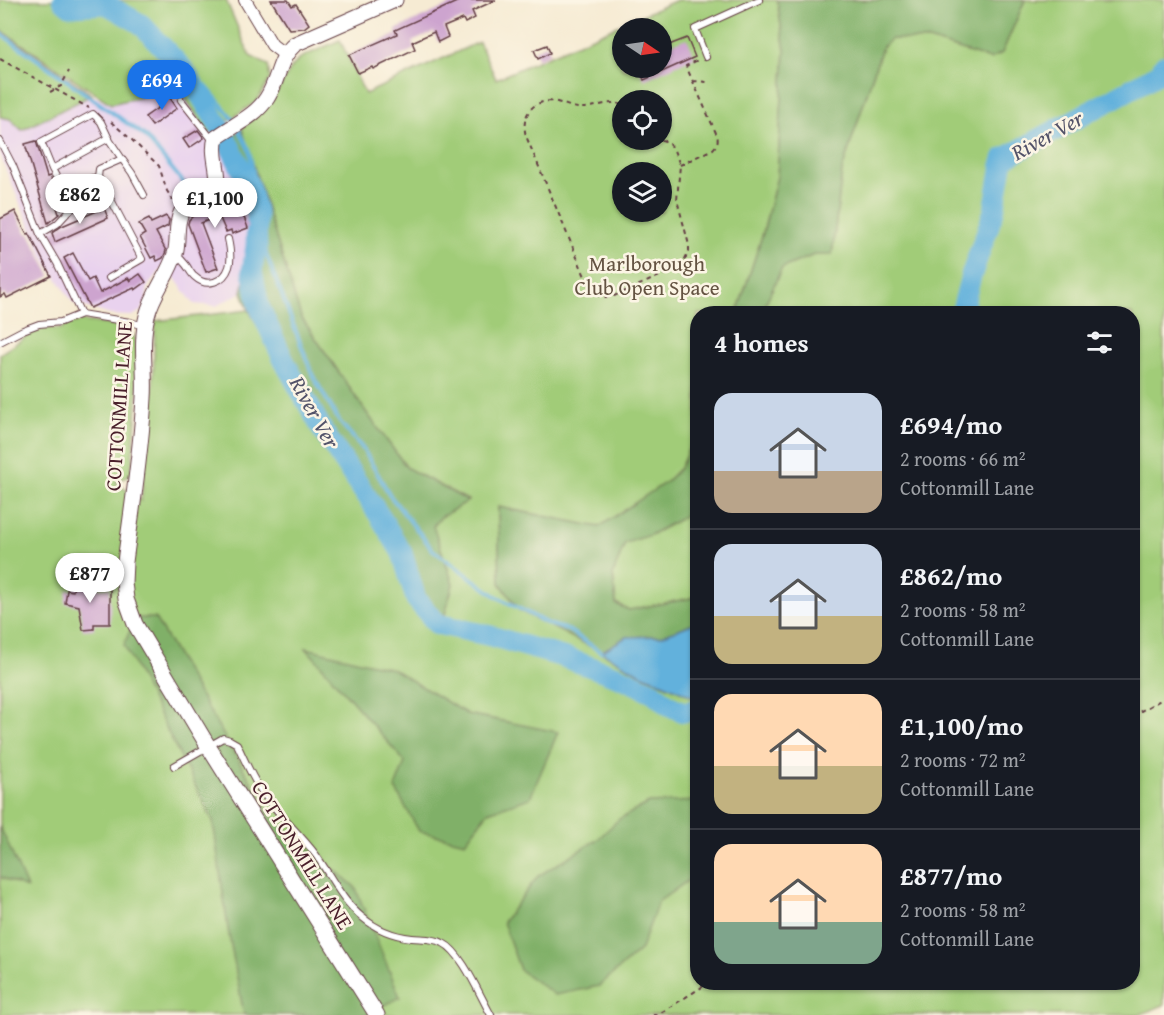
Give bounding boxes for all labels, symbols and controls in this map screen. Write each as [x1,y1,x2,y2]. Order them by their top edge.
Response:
north arrow [612,18,672,78]
map controls [612,18,672,222]
pin: £694 [126,60,198,111]
text: £694 [141,65,183,94]
button: locate [612,90,672,150]
water label: River Ver [1004,102,1090,168]
button: layers [612,162,672,222]
pin: £862 [44,174,116,225]
pin: £1,100 [166,178,264,229]
text: £862 [59,179,101,208]
text: £1,100 [186,183,244,212]
park label: Marlborough Club Open Space [574,248,720,303]
street label: COTTONMILL LANE [97,320,140,492]
text: 4 homes [714,323,809,362]
icon: filters [1083,326,1116,359]
water label: River Ver [282,369,348,455]
text: £694/mo [900,405,1002,444]
icon: home [762,417,834,489]
text: 2 rooms · 66 m² [900,444,1026,473]
text: Cottonmill Lane [900,473,1034,502]
pin: £877 [54,553,126,604]
text: £862/mo [900,556,1002,595]
text: £877 [69,558,111,587]
icon: home [762,568,834,640]
text: 2 rooms · 58 m² [900,595,1026,624]
text: Cottonmill Lane [900,624,1034,653]
text: £1,100/mo [900,706,1023,745]
icon: home [762,718,834,790]
text: 2 rooms · 72 m² [900,745,1026,774]
street label: COTTONMILL LANE [244,774,361,935]
text: Cottonmill Lane [900,774,1034,803]
text: £877/mo [900,856,1002,895]
icon: home [762,868,834,940]
text: 2 rooms · 58 m² [900,895,1026,924]
text: Cottonmill Lane [900,924,1034,953]

